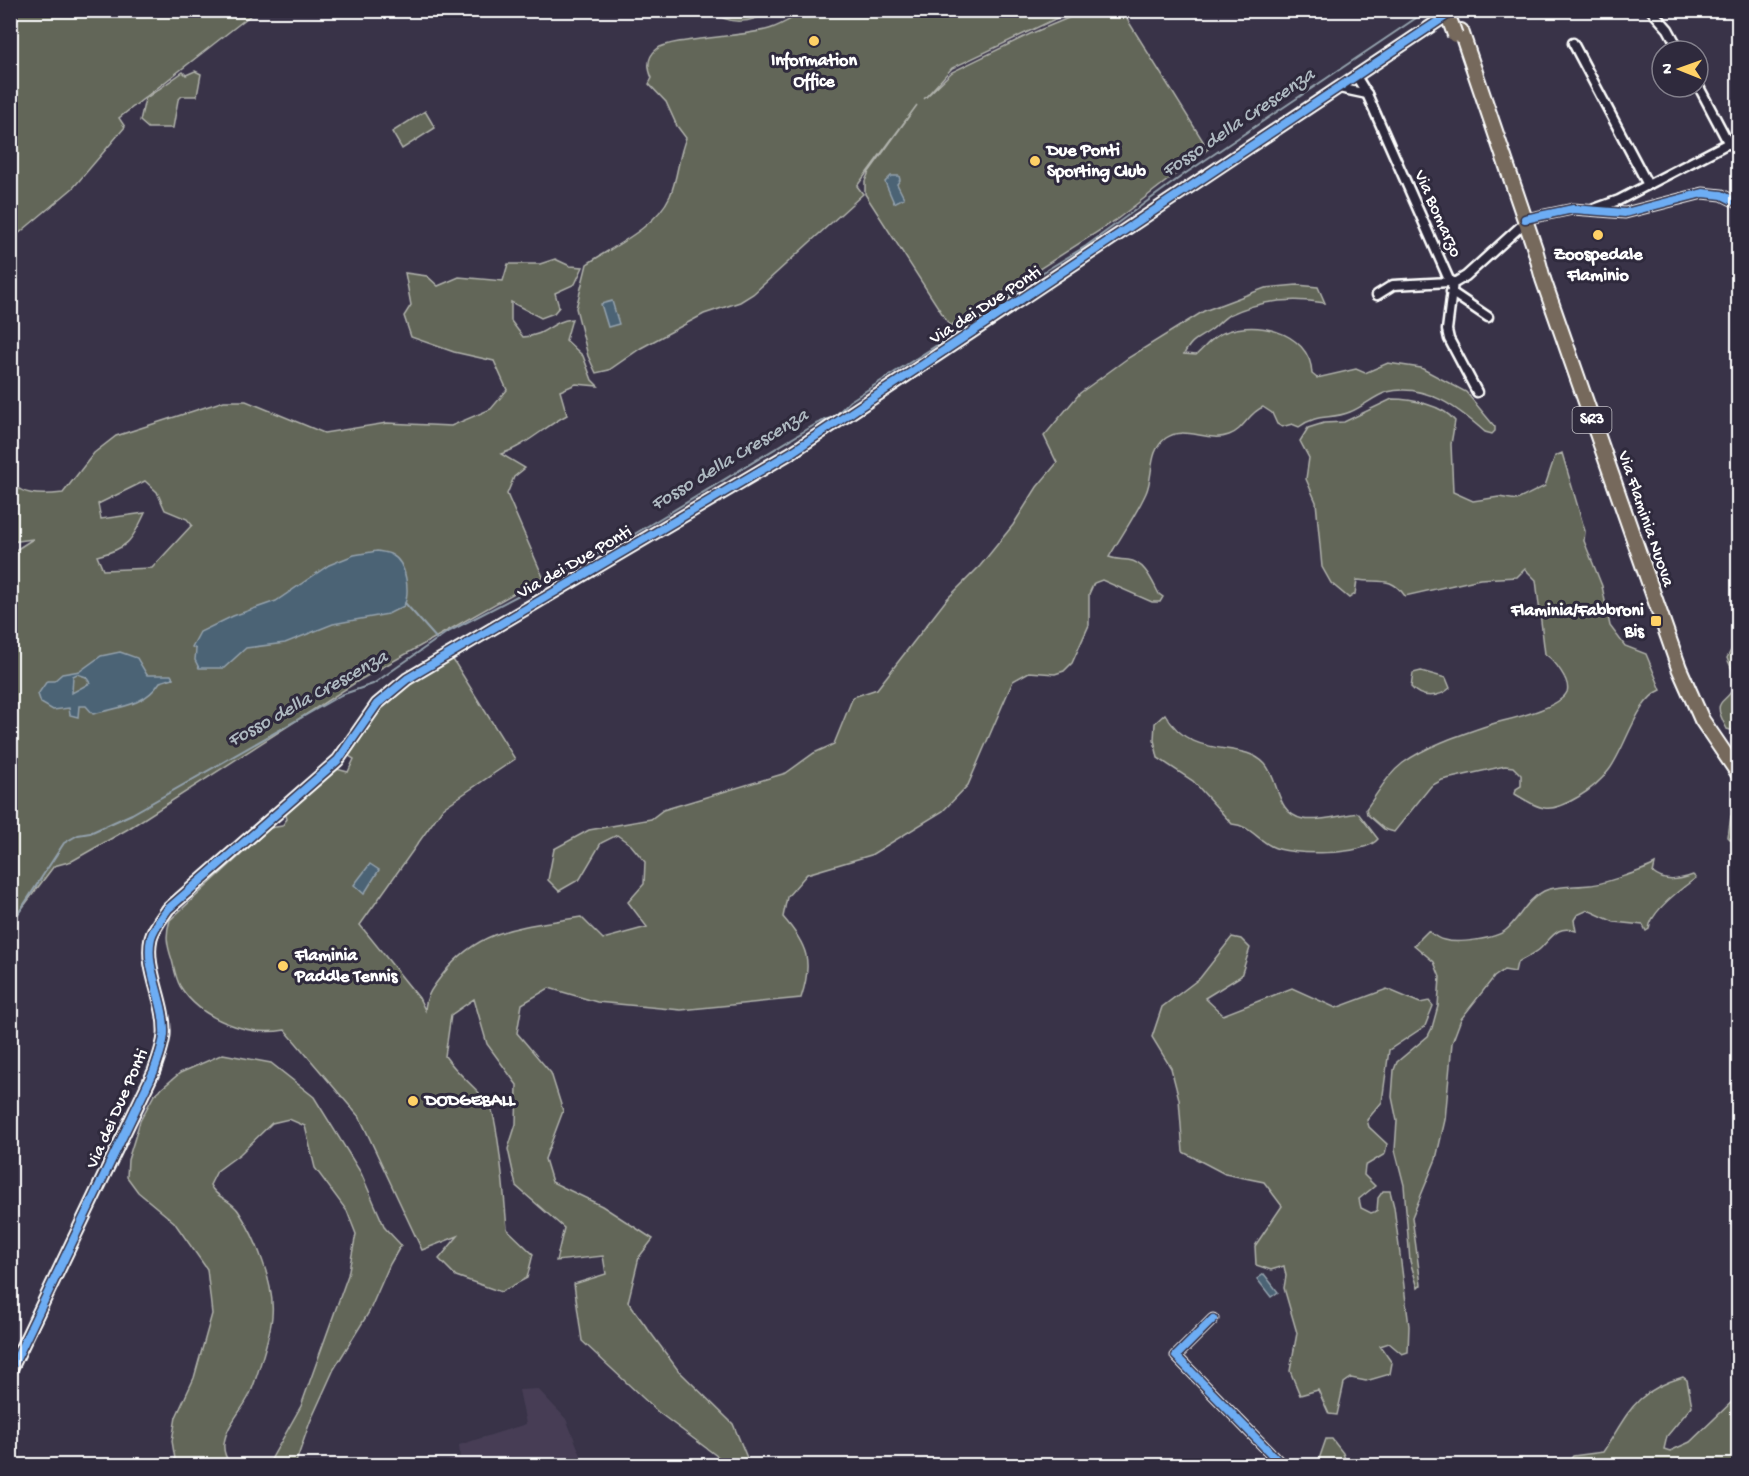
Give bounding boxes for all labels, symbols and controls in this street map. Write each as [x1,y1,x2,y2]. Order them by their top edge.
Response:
marker: Information Office [807,34,821,48]
north arrow [1650,39,1710,99]
place label: Information Office [771,51,857,93]
water label: Fosso della Crescenza [1158,63,1321,184]
text: N [1659,63,1678,74]
place label: Due Ponti Sporting Club [1045,141,1146,183]
marker: Due Ponti Sporting Club [1028,154,1042,168]
street label: Via Bomarzo [1408,166,1466,261]
marker: Zoospedale Flaminio [1591,228,1605,242]
place label: Zoospedale Flaminio [1554,245,1643,287]
street label: Via dei Due Ponti [925,262,1046,350]
water label: Fosso della Crescenza [647,404,814,517]
road number: SR3 [1572,407,1612,433]
street label: Via Flaminia Nuova [1612,447,1678,591]
street label: Via dei Due Ponti [513,522,636,605]
place label: Flaminia/Fabbroni Bis [1510,601,1645,643]
marker: Flaminia/Fabbroni Bis [1649,614,1663,628]
water label: Fosso della Crescenza [224,646,394,754]
place label: Flaminia Paddle Tennis [294,946,399,988]
marker: Flaminia Paddle Tennis [276,959,290,973]
street label: Via dei Due Ponti [82,1046,154,1173]
place label: DODGEBALL [423,1091,516,1112]
marker: DODGEBALL [406,1094,420,1108]

